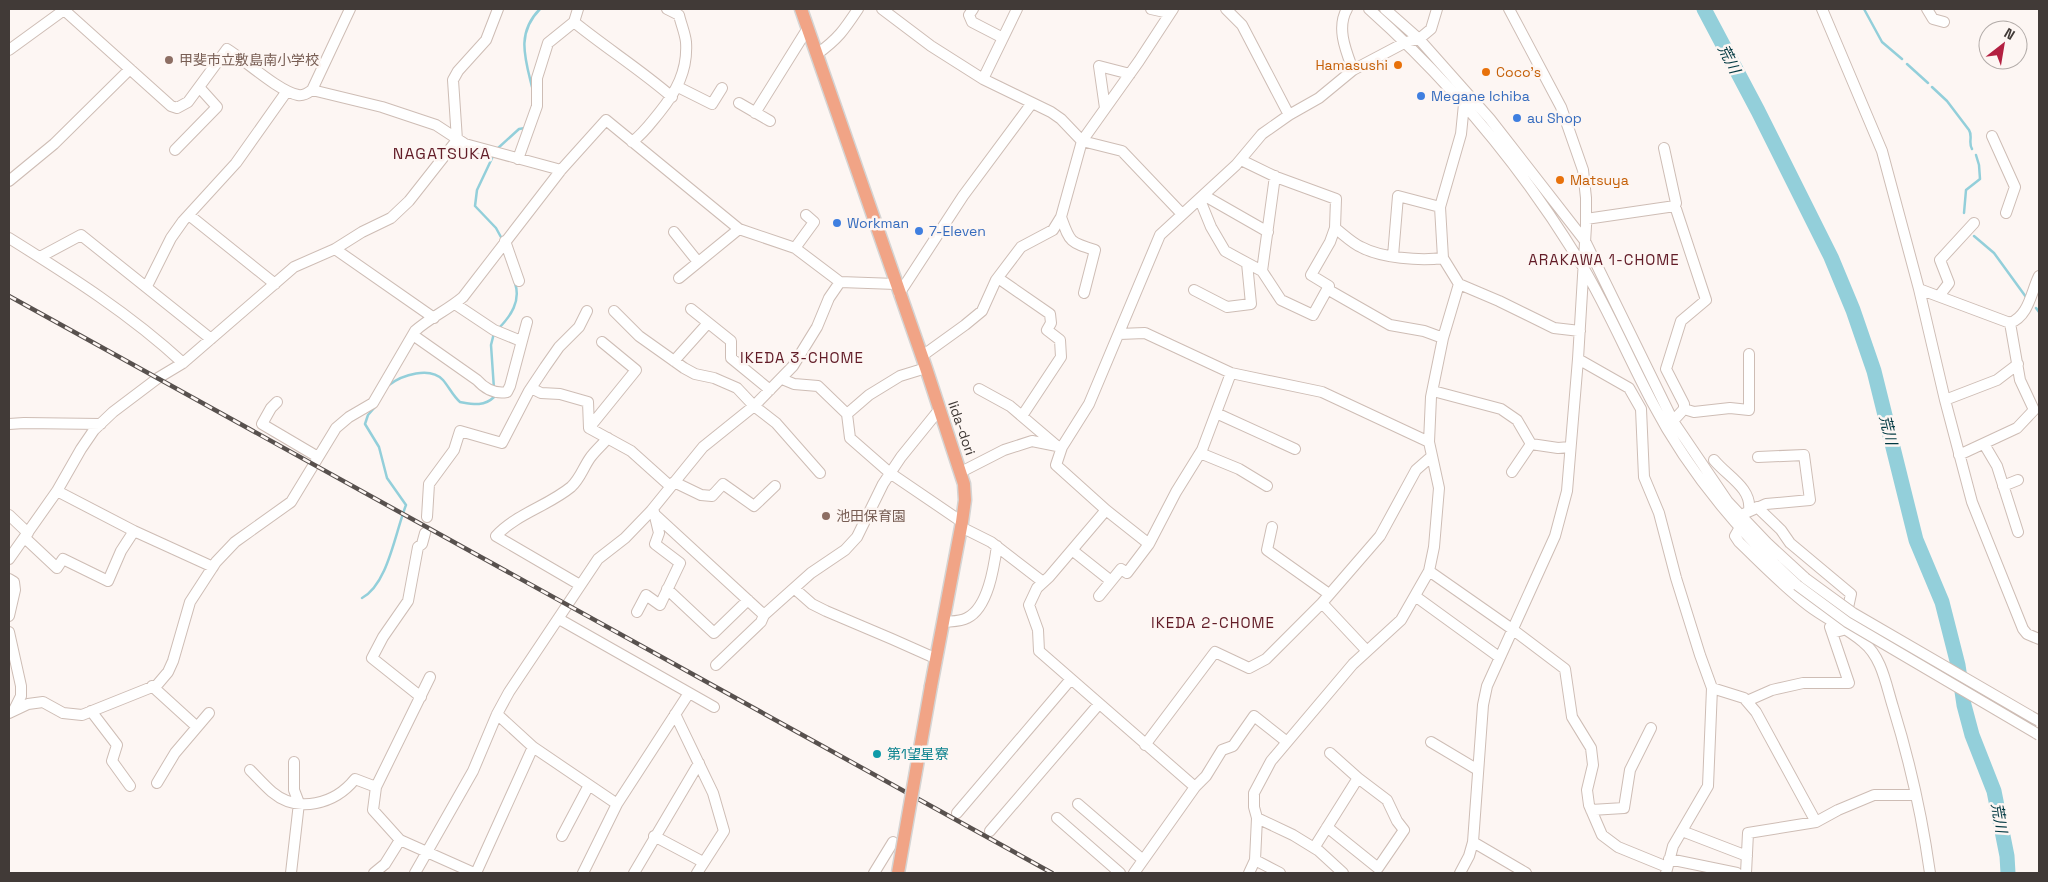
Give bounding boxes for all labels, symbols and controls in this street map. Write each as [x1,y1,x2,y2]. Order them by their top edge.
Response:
north arrow [1978,20,2028,70]
text: N [2001,24,2018,44]
water label: 荒川 [1714,41,1746,78]
place label: 甲斐市立敷島南小学校 [179,51,319,69]
marker: 甲斐市立敷島南小学校 [163,54,175,66]
place label: Hamasushi [1315,56,1388,74]
marker: Hamasushi [1392,59,1404,71]
place label: Coco's [1496,63,1541,81]
marker: Coco's [1480,66,1492,78]
place label: Megane Ichiba [1431,87,1530,105]
marker: Megane Ichiba [1415,90,1427,102]
place label: au Shop [1527,109,1582,127]
marker: au Shop [1511,112,1523,124]
district label: NAGATSUKA [393,143,491,164]
place label: Matsuya [1570,171,1629,189]
marker: Matsuya [1554,174,1566,186]
place label: Workman [847,214,909,232]
marker: Workman [831,217,843,229]
place label: 7-Eleven [929,222,986,240]
marker: 7-Eleven [913,225,925,237]
district label: ARAKAWA 1-CHOME [1528,250,1680,269]
district label: IKEDA 3-CHOME [740,348,864,367]
street label: Iida-dori [944,398,980,458]
water label: 荒川 [1876,413,1902,449]
place label: 池田保育園 [836,507,906,525]
marker: 池田保育園 [820,510,832,522]
district label: IKEDA 2-CHOME [1151,613,1275,632]
place label: 第1望星寮 [887,745,949,763]
marker: 第1望星寮 [871,748,883,760]
water label: 荒川 [1988,801,2012,836]

